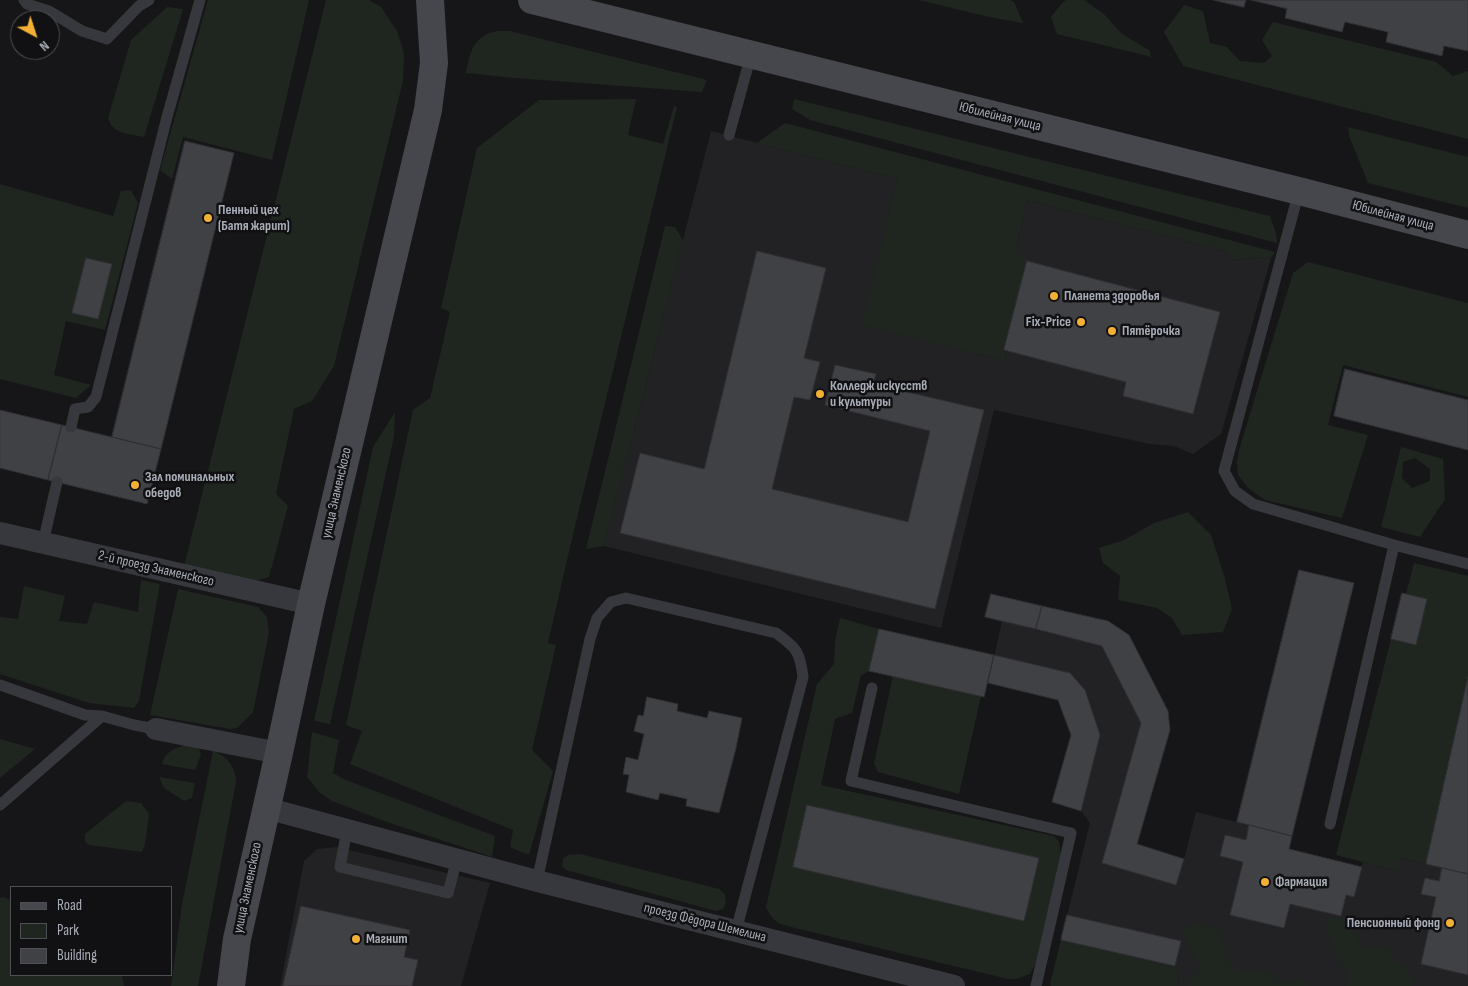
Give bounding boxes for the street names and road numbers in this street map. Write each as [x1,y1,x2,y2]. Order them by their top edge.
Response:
street label: Юбилейная улица [957,99,1043,135]
street label: Юбилейная улица [1350,197,1436,235]
street label: улица Знаменского [318,446,356,540]
street label: 2-й проезд Знаменского [96,547,216,591]
street label: улица Знаменского [230,841,266,935]
street label: проезд Фёдора Шемелина [642,900,768,946]

